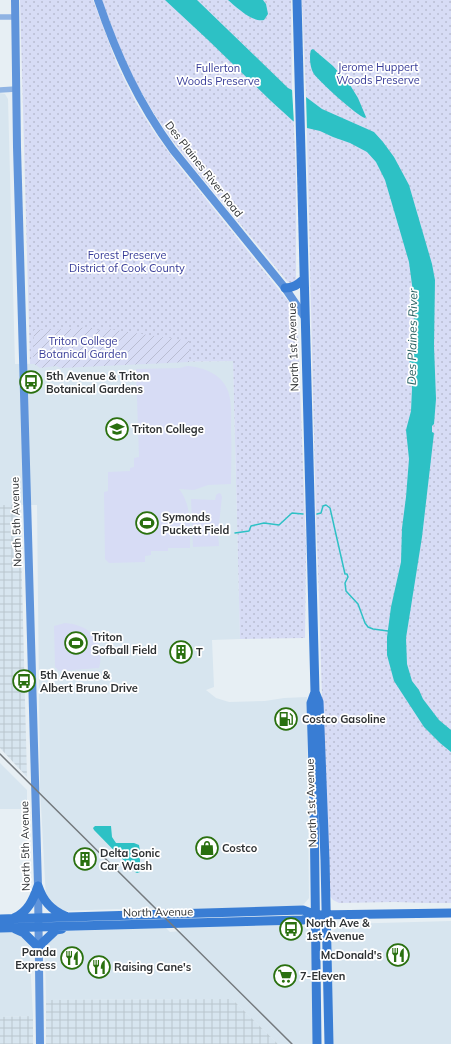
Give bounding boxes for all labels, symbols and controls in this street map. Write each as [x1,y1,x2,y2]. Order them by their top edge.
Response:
park label: Jerome Huppert Woods Preserve [336,60,420,87]
park label: Fullerton Woods Preserve [176,61,260,88]
street label: Des Plaines River Road [162,118,246,220]
park label: Forest Preserve District of Cook County [69,248,185,275]
water label: Des Plaines River [404,288,420,385]
street label: North 1st Avenue [284,302,302,392]
park label: Triton College Botanical Garden [39,334,127,361]
bus stop icon: 5th Avenue & Triton Botanical Gardens [18,369,44,395]
place label: 5th Avenue & Triton Botanical Gardens [46,369,149,396]
school or university icon: Triton College [104,416,130,442]
place label: Triton College [132,422,204,436]
street label: North 5th Avenue [7,477,25,567]
sports icon: Symonds Puckett Field [134,510,160,536]
place label: Symonds Puckett Field [162,510,229,537]
sports icon: Triton Sofball Field [63,630,89,656]
place label: Triton Sofball Field [92,630,157,657]
building icon: T [168,639,194,665]
place label: T [196,645,203,659]
bus stop icon: 5th Avenue & Albert Bruno Drive [11,668,37,694]
place label: 5th Avenue & Albert Bruno Drive [40,668,138,695]
fuel station icon: Costco Gasoline [273,706,299,732]
place label: Costco Gasoline [302,712,386,726]
street label: North 1st Avenue [302,758,320,848]
street label: North 5th Avenue [17,801,33,891]
shop icon: Costco [194,835,220,861]
place label: Costco [222,841,258,855]
building icon: Delta Sonic Car Wash [72,846,98,872]
place label: Delta Sonic Car Wash [100,846,160,873]
street label: North Avenue [123,904,193,920]
bus stop icon: North Ave & 1st Avenue [278,916,304,942]
place label: North Ave & 1st Avenue [306,916,370,943]
restaurant icon: McDonald's [385,942,411,968]
place label: Panda Express [15,945,56,972]
restaurant icon: Panda Express [59,945,85,971]
place label: McDonald's [321,948,382,962]
restaurant icon: Raising Cane's [86,954,112,980]
place label: Raising Cane's [114,960,192,974]
supermarket icon: 7-Eleven [272,963,298,989]
place label: 7-Eleven [300,969,345,983]

